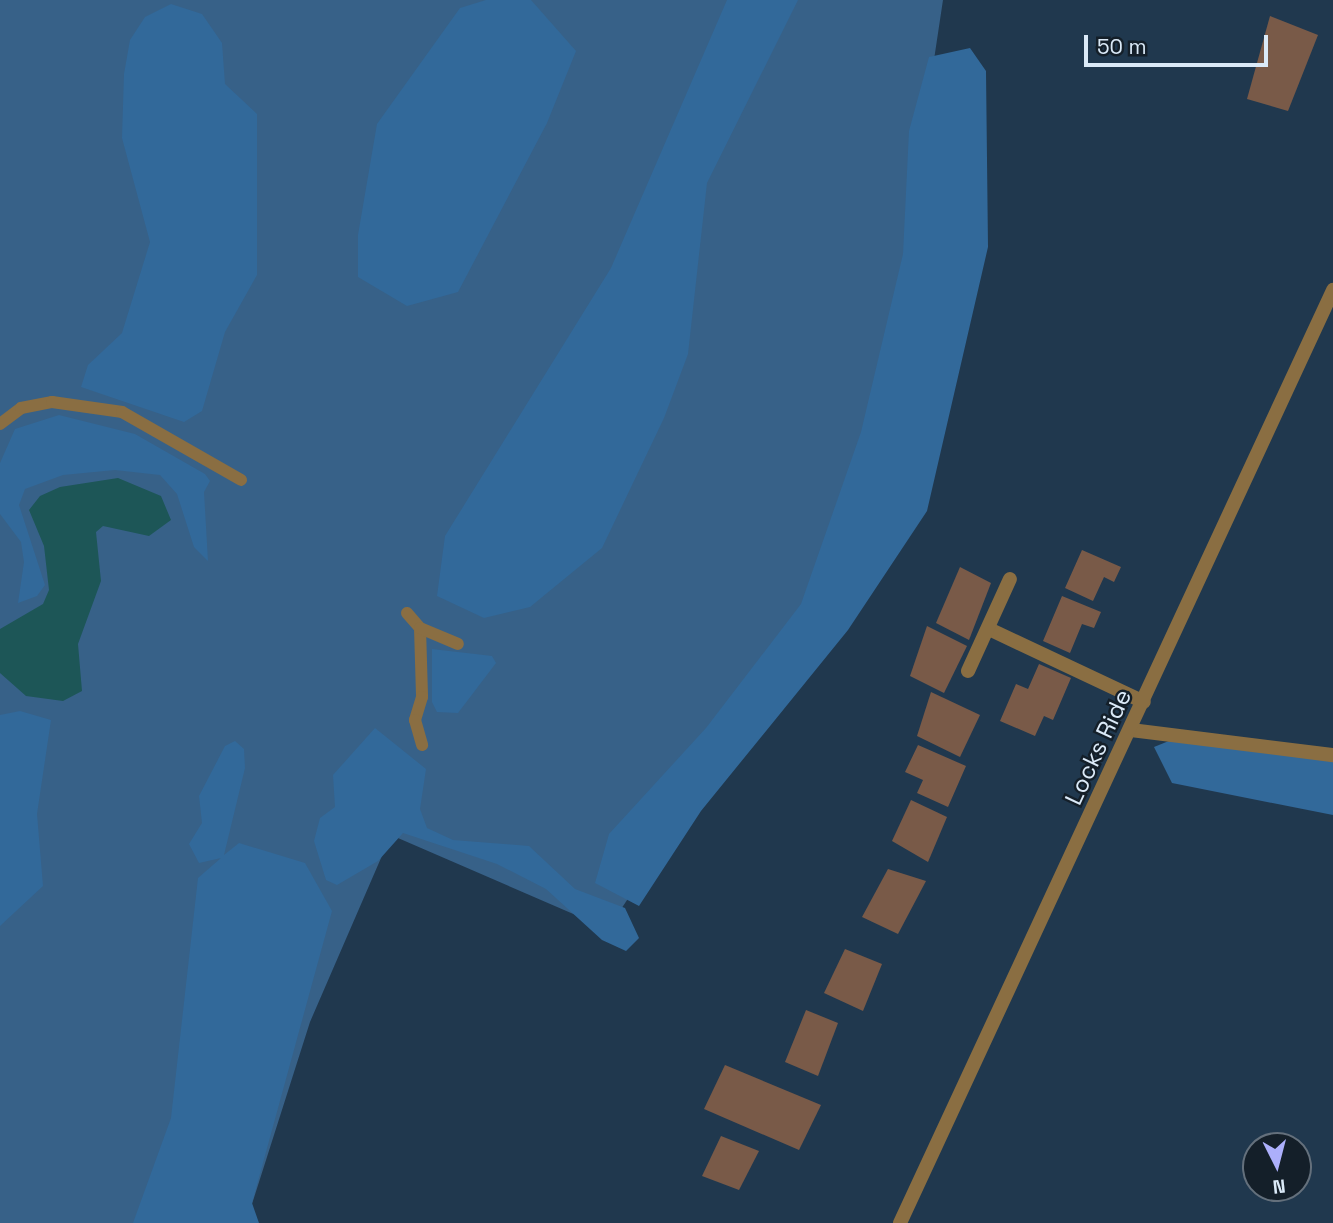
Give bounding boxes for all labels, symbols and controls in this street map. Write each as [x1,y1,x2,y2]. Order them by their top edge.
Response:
scale bar [1088,21,1272,65]
text: 50 m [1097,33,1147,60]
street label: Locks Ride [1059,685,1137,809]
north arrow [1242,1132,1312,1202]
text: N [1271,1173,1287,1199]

